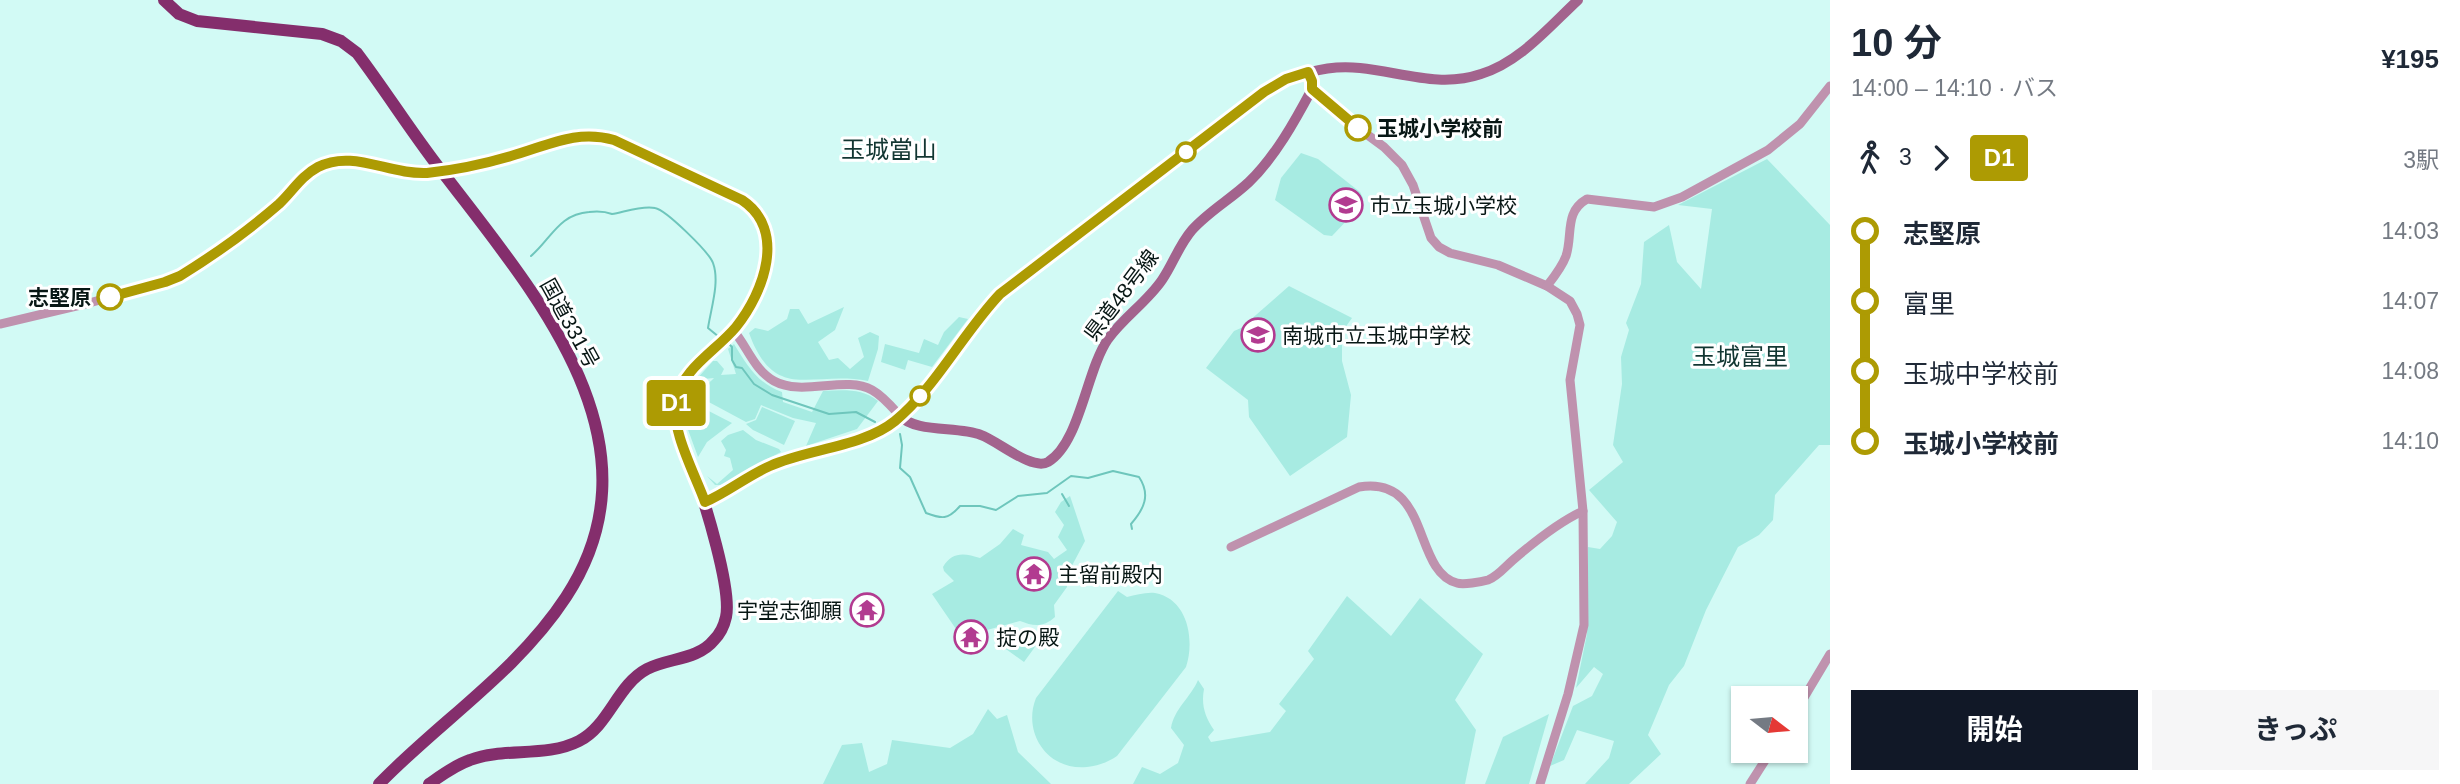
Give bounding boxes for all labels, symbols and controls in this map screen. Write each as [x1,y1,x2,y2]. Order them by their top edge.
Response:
text: 10 分 [1851,22,1942,64]
text: ¥195 [2381,44,2439,74]
text: 14:00 – 14:10 · バス [1851,75,2058,101]
marker: 玉城小学校前 [1345,115,1371,141]
place label: 玉城小学校前 [1377,117,1503,140]
district label: 玉城當山 [841,136,937,163]
icon: walk [1851,139,1889,177]
icon: forward [1922,139,1960,177]
unlabelled marker [1176,142,1196,162]
text: 3 [1899,144,1912,170]
text: D1 [1984,144,2014,171]
text: 3駅 [2403,147,2439,173]
school or university icon: 市立玉城小学校 [1327,186,1365,224]
place label: 市立玉城小学校 [1370,194,1517,217]
text: 14:03 [2381,218,2439,244]
text: 志堅原 [1903,219,1981,249]
street label: 県道48号線 [1080,245,1162,345]
street label: 国道331号 [536,275,604,371]
marker: 志堅原 [97,284,123,310]
place label: 志堅原 [28,286,91,309]
text: 14:07 [2381,288,2439,314]
text: 富里 [1903,289,1955,319]
school or university icon: 南城市立玉城中学校 [1239,316,1277,354]
place label: 南城市立玉城中学校 [1282,324,1471,347]
district label: 玉城富里 [1692,343,1788,370]
text: 14:08 [2381,358,2439,384]
text: 玉城中学校前 [1903,359,2059,389]
line badge: D1 [644,380,708,426]
unlabelled marker [910,386,930,406]
text: D1 [661,389,691,416]
text: 14:10 [2381,428,2439,454]
text: 玉城小学校前 [1903,429,2059,459]
temple icon: 主留前殿内 [1015,555,1053,593]
place label: 主留前殿内 [1058,563,1163,586]
temple icon: 宇堂志御願 [848,591,886,629]
place label: 宇堂志御願 [737,599,842,622]
temple icon: 掟の殿 [952,618,990,656]
place label: 掟の殿 [996,626,1059,649]
north arrow [1731,686,1808,763]
map controls [1731,686,1808,763]
button: 開始 [1851,690,2138,770]
button: きっぷ [2152,690,2439,770]

